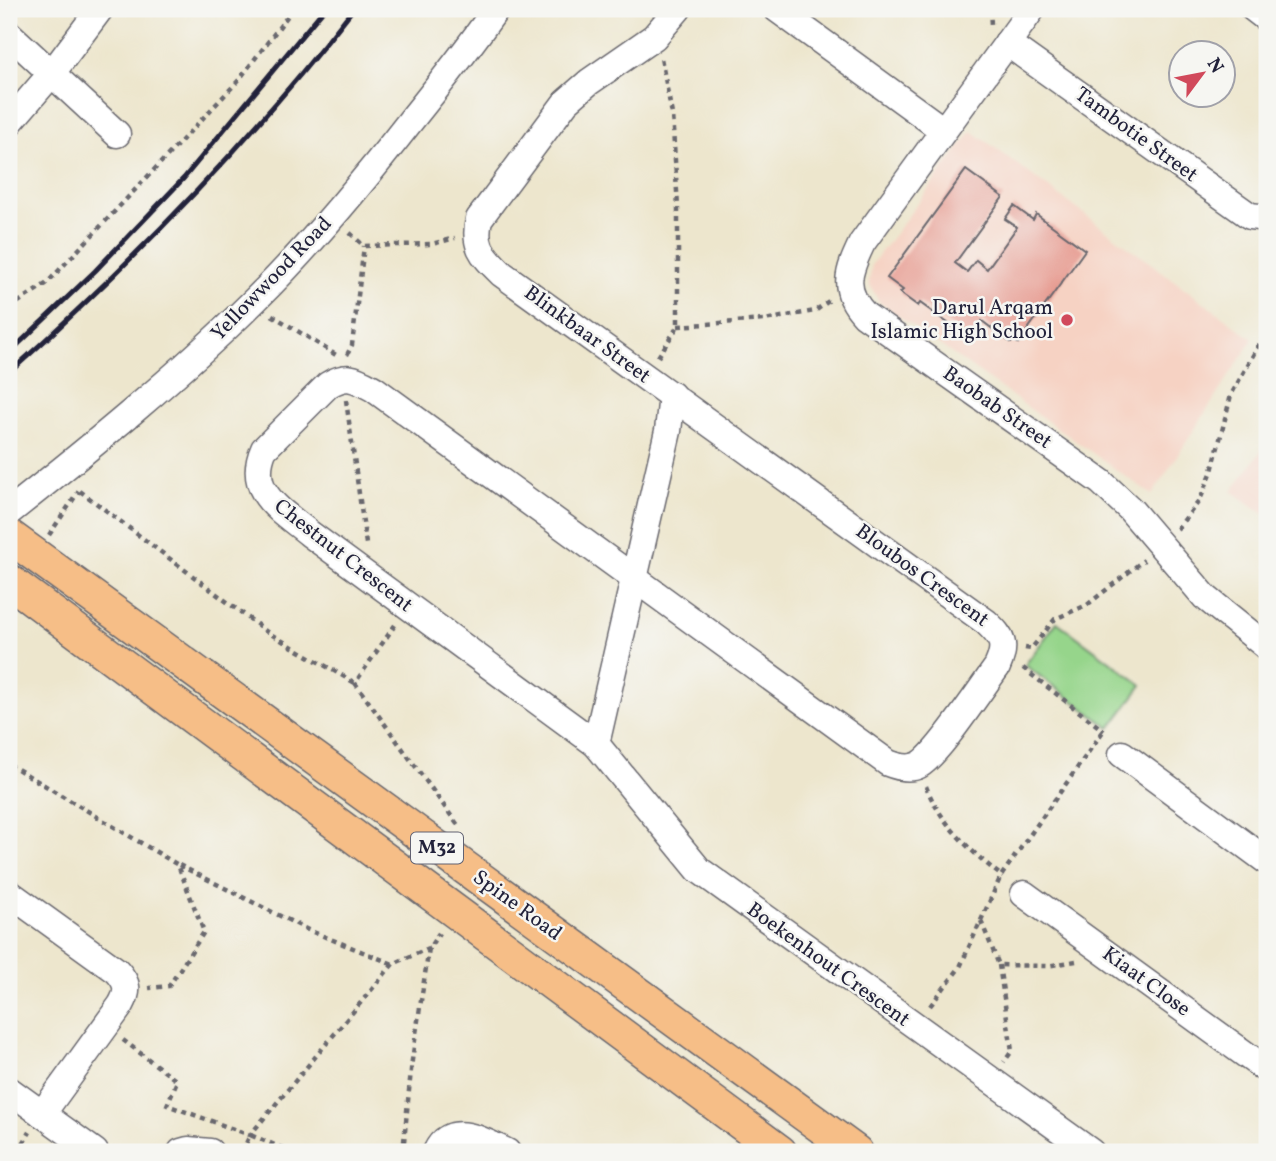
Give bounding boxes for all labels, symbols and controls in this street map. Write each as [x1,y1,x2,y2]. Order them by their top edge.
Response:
north arrow [1168,38,1238,108]
text: N [1200,53,1230,79]
street label: Tambotie Street [1069,80,1203,190]
street label: Yellowwood Road [205,210,339,348]
street label: Blinkbaar Street [518,279,656,391]
place label: Darul Arqam Islamic High School [870,294,1053,347]
marker: Darul Arqam Islamic High School [1059,312,1075,328]
street label: Baobab Street [937,360,1057,456]
street label: Chestnut Crescent [267,492,419,620]
street label: Bloubos Crescent [849,518,995,634]
road number: M32 [411,832,463,863]
street label: Spine Road [466,864,568,948]
street label: Boekenhout Crescent [740,896,916,1034]
street label: Kiaat Close [1096,940,1196,1024]

